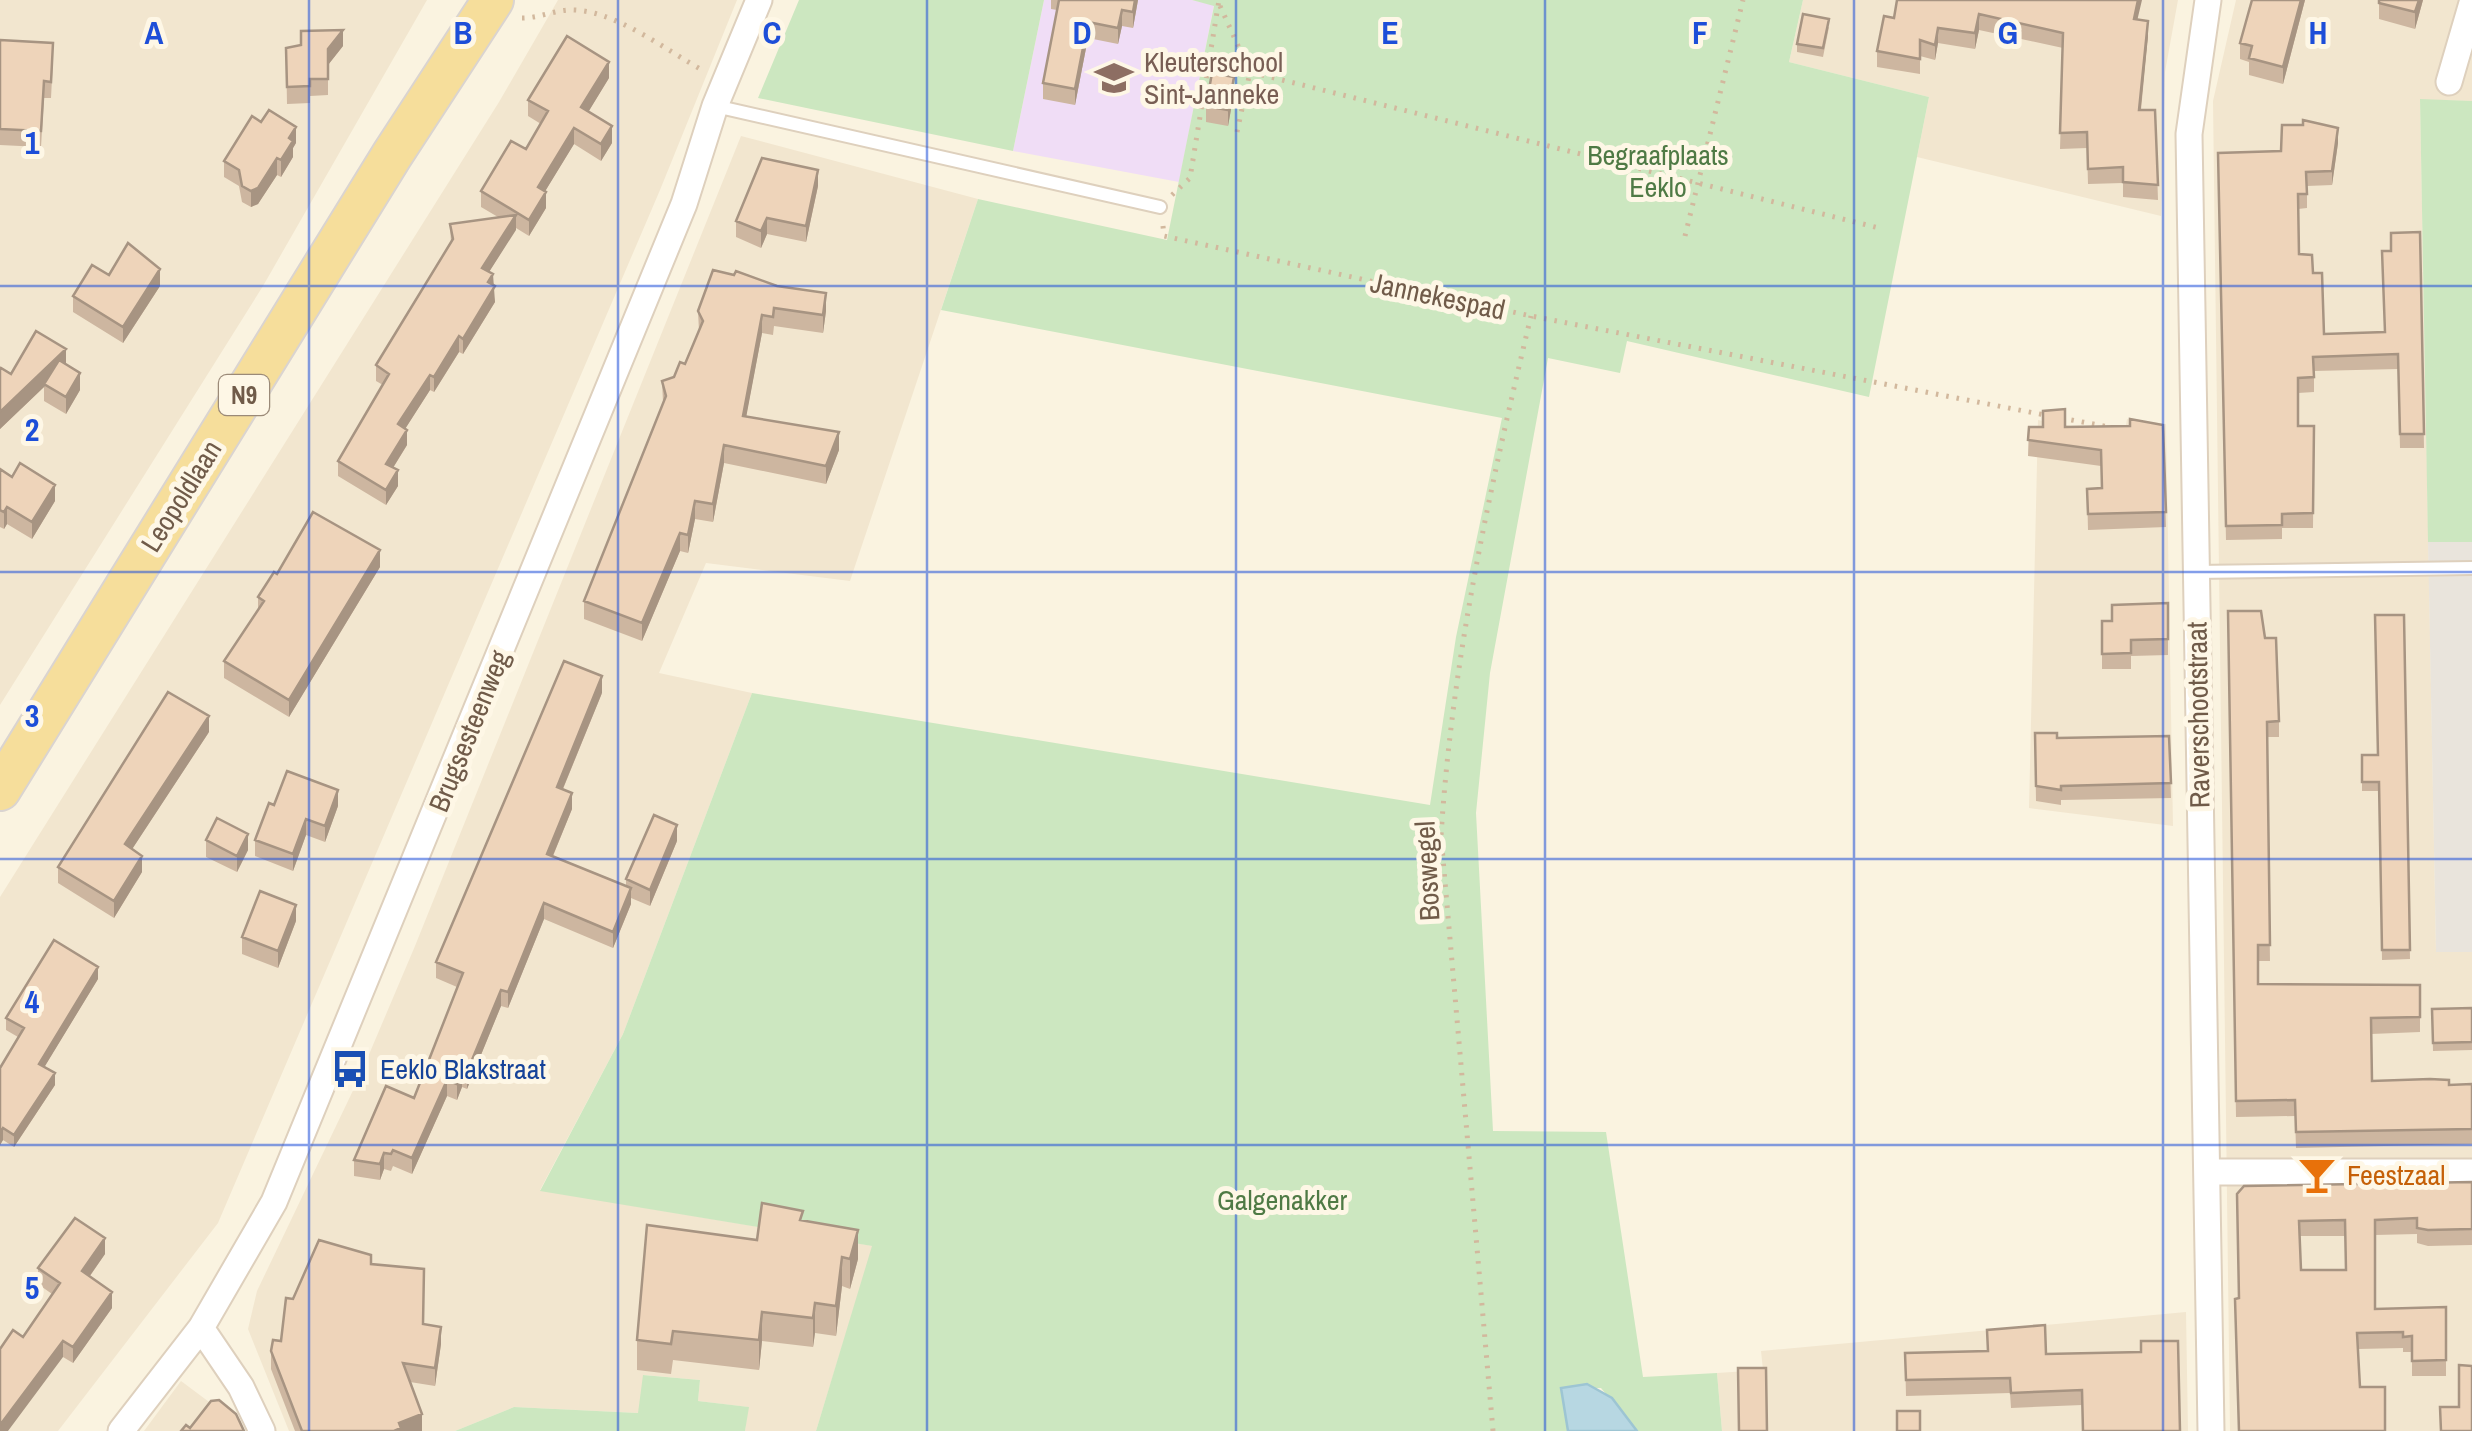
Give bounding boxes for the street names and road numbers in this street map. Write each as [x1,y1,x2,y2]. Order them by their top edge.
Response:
street label: Jannekespad [1367,263,1509,329]
road number: N9 [219,375,269,415]
street label: Leopoldlaan [132,433,230,559]
street label: Raverschootstraat [2177,622,2219,808]
street label: Brugsesteenweg [419,644,519,817]
street label: Boswegel [1405,820,1449,922]

